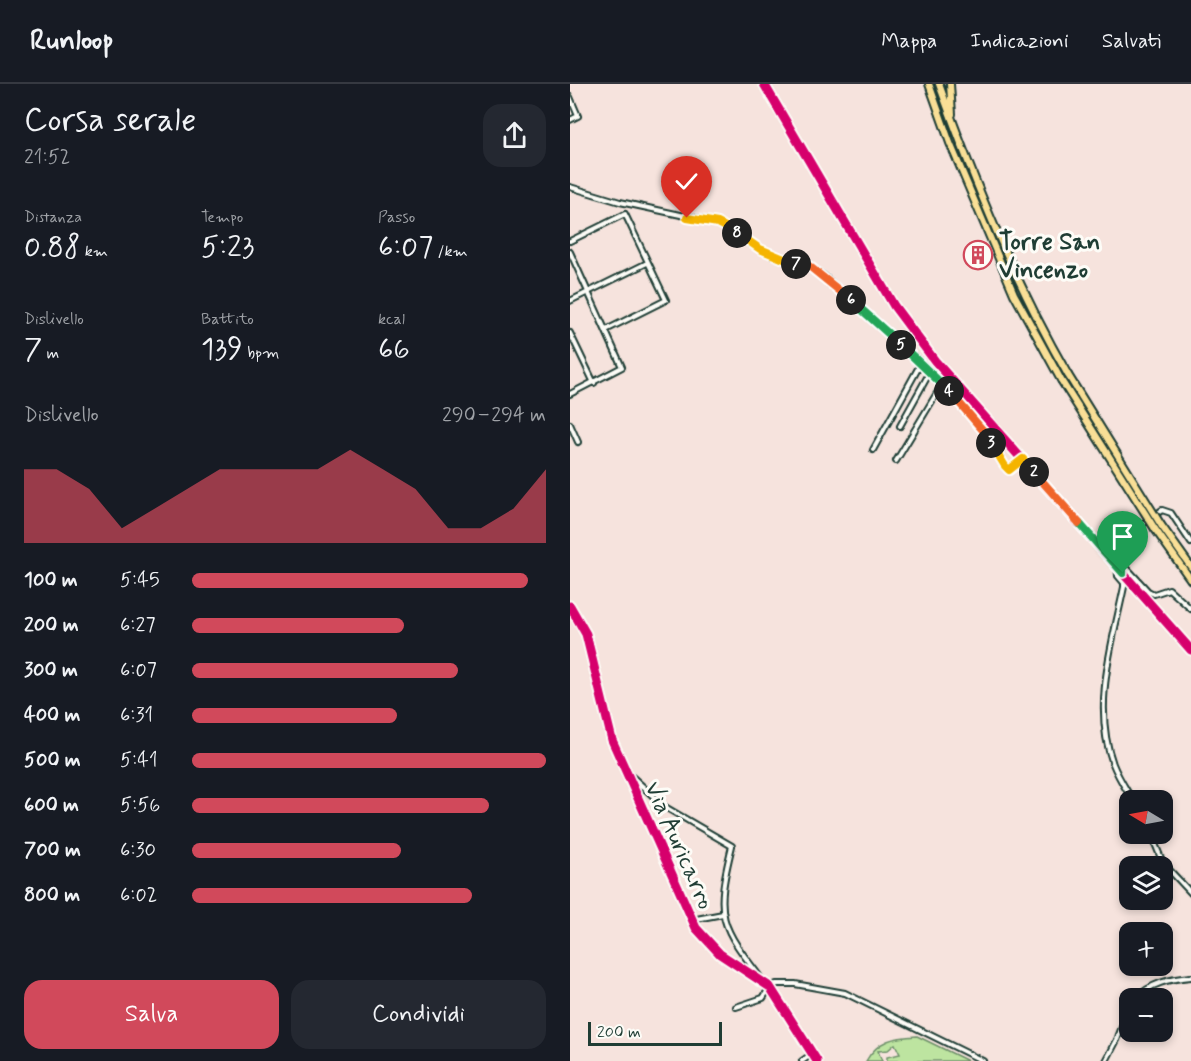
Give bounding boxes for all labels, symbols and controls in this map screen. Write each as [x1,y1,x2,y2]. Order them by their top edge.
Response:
text: Runloop [30,23,114,60]
text: Mappa [881,27,937,55]
text: Indicazioni [970,27,1069,55]
text: Salvati [1102,27,1161,55]
text: Corsa serale [24,99,196,143]
button: share [483,104,546,167]
text: 21:52 [24,144,70,171]
pin [661,156,712,218]
icon: check [670,165,703,198]
text: Distanza [24,207,82,228]
text: Tempo [201,207,243,228]
text: Passo [378,207,415,228]
pin: 8 [722,218,752,248]
text: 8 [732,222,742,243]
place label: Torre San Vincenzo [999,227,1100,286]
text: 0.88 [24,228,80,267]
text: 5:23 [201,228,254,267]
text: 6:07 [378,228,433,267]
building icon: Torre San Vincenzo [962,239,994,271]
text: km [80,241,108,262]
text: /km [433,241,468,262]
pin: 7 [781,249,811,279]
text: 7 [791,253,801,274]
pin: 6 [836,285,866,315]
text: 6 [847,289,855,310]
text: Dislivello [24,309,84,330]
text: Battito [201,309,254,330]
text: kcal [378,309,405,330]
text: 7 [24,330,42,369]
text: 139 [201,330,243,369]
text: 66 [378,330,410,369]
pin: 5 [886,330,916,360]
text: 5 [896,334,906,355]
text: m [42,343,59,364]
text: bpm [243,343,279,364]
pin: 4 [934,376,964,406]
text: 4 [944,380,954,401]
text: Dislivello [24,402,99,429]
text: 290–294 m [442,402,546,429]
pin: 3 [976,428,1006,458]
text: 3 [987,432,995,453]
pin: 2 [1019,457,1049,487]
text: 2 [1030,461,1038,482]
pin [1097,511,1148,573]
icon: arrive [1106,520,1139,553]
text: 100 m [24,567,78,594]
text: 5:45 [120,567,160,594]
text: 200 m [24,612,79,639]
text: 6:27 [120,612,155,639]
text: 300 m [24,657,78,684]
text: 6:07 [120,657,157,684]
text: 400 m [24,702,80,729]
text: 6:31 [120,702,153,729]
text: 500 m [24,747,81,774]
text: 5:41 [120,747,158,774]
street label: Via Auricarro [637,777,721,914]
north arrow [1119,790,1173,844]
map controls [1119,790,1173,1042]
text: 600 m [24,792,79,819]
text: 5:56 [120,792,160,819]
text: 700 m [24,837,81,864]
text: 6:30 [120,837,156,864]
button: layers [1119,856,1173,910]
text: 800 m [24,882,80,909]
text: 6:02 [120,882,157,909]
button: + [1119,922,1173,976]
button: Salva [24,980,279,1049]
button: Condividi [291,980,546,1049]
button: − [1119,988,1173,1042]
scale bar [588,1019,722,1046]
text: 200 m [597,1022,641,1043]

